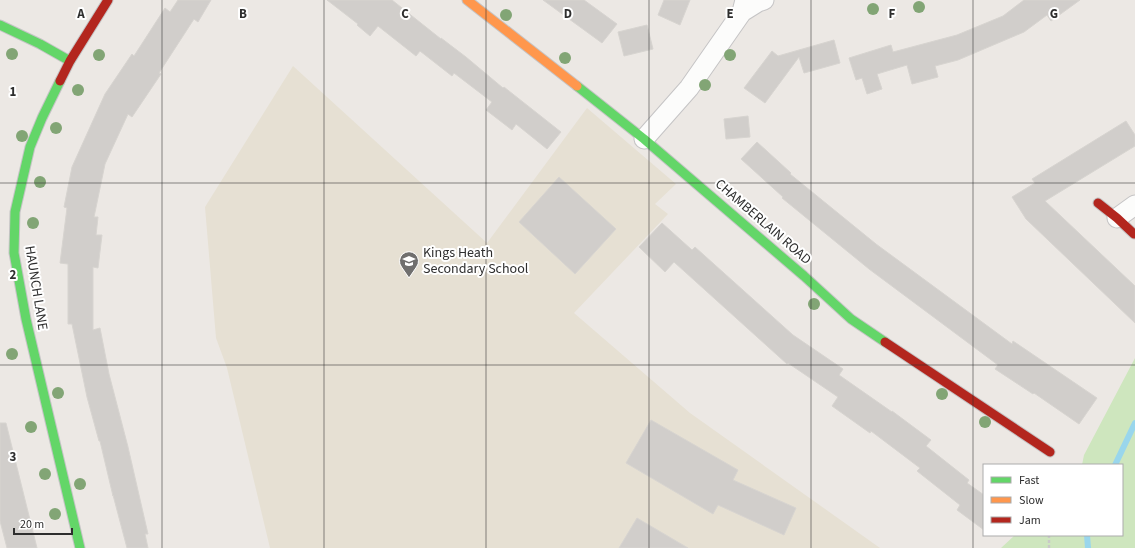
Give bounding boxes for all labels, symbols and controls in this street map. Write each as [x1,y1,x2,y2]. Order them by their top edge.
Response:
text: A [76,5,85,23]
text: B [239,5,247,23]
text: C [401,5,409,23]
text: D [564,5,572,23]
text: E [726,5,734,23]
text: F [889,5,896,23]
text: G [1050,5,1058,23]
text: 1 [10,83,17,101]
street label: CHAMBERLAIN ROAD [710,174,816,270]
place label: Kings Heath Secondary School [423,243,529,279]
street label: HAUNCH LANE [19,244,53,332]
school or university icon: Kings Heath Secondary School [398,250,420,278]
text: 2 [10,266,17,284]
text: 3 [10,448,17,466]
legend [983,464,1123,536]
text: Fast [1019,472,1039,489]
text: Slow [1019,492,1044,509]
scale bar [14,510,72,536]
text: Jam [1019,512,1041,529]
text: 20 m [20,516,44,533]

